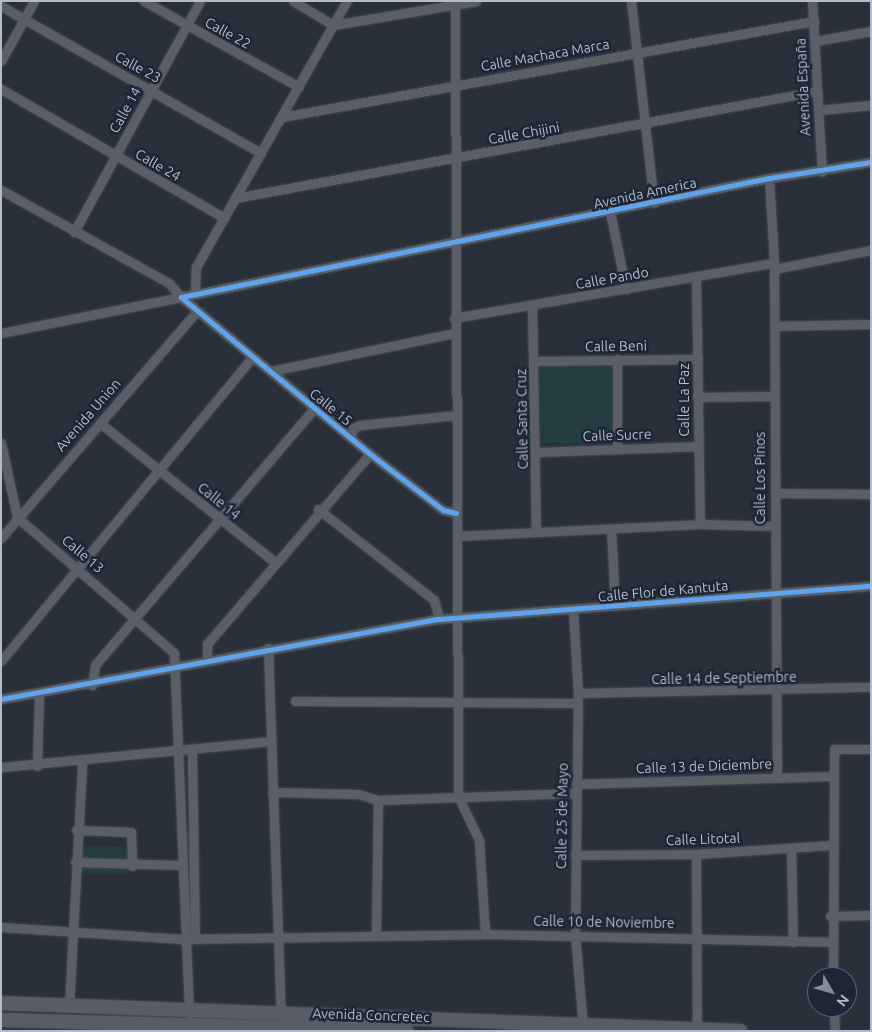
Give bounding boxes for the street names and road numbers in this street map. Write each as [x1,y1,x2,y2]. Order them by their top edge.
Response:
street label: Calle 22 [202,14,254,52]
street label: Calle Machaca Marca [479,35,611,75]
street label: Avenida España [792,38,814,136]
street label: Calle 23 [112,48,164,86]
street label: Calle 14 [106,84,144,136]
street label: Calle Chijini [487,118,561,148]
street label: Calle 24 [132,145,184,185]
street label: Avenida America [592,174,698,212]
street label: Calle Pando [574,263,650,293]
street label: Calle Beni [585,337,647,355]
street label: Calle La Paz [676,363,692,437]
street label: Calle Santa Cruz [513,368,531,470]
street label: Avenida Union [52,375,124,455]
street label: Calle 15 [306,385,356,429]
street label: Calle Sucre [582,425,652,445]
street label: Calle Los Pinos [752,432,768,524]
street label: Calle 14 [194,479,244,523]
street label: Calle 13 [59,532,107,576]
street label: Calle Flor de Kantuta [597,577,729,605]
street label: Calle 14 de Septiembre [651,668,797,688]
street label: Calle 13 de Diciembre [636,755,772,777]
street label: Calle 25 de Mayo [553,763,571,869]
street label: Calle Litotal [665,829,741,849]
street label: Calle 10 de Noviembre [533,912,675,932]
street label: Avenida Concretec [312,1005,430,1025]

